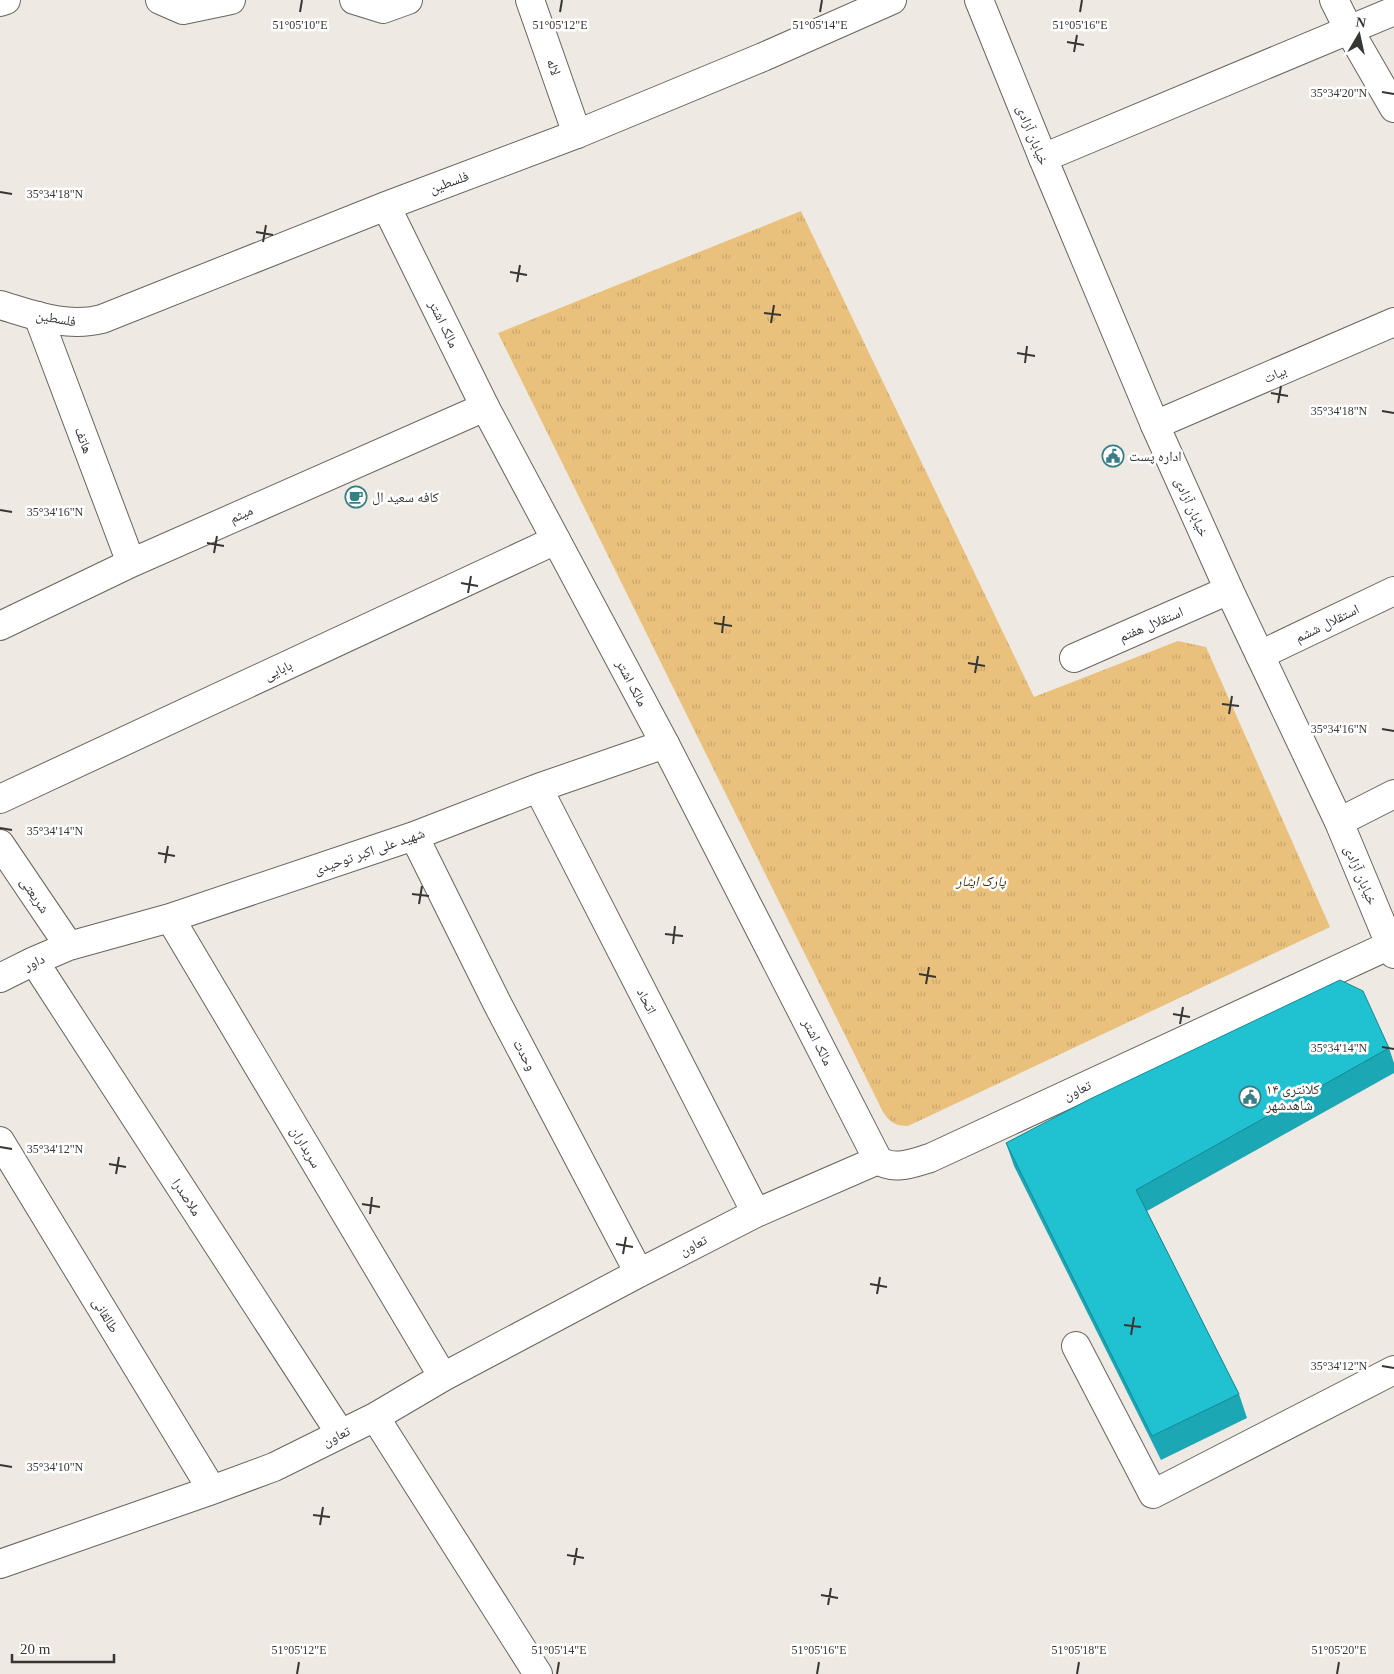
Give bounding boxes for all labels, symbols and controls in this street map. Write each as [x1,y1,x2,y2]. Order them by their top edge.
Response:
north arrow [1334,10,1384,60]
text: N [1355,14,1367,31]
text: 51°05'10"E [272,18,328,32]
text: 51°05'12"E [532,18,588,32]
text: 51°05'14"E [792,18,848,32]
text: 51°05'16"E [1052,18,1108,32]
street label: لاله [544,57,563,77]
text: 35°34'20"N [1311,86,1368,100]
street label: خیابان آزادی [1013,103,1051,168]
street label: فلسطین [428,168,471,197]
text: 35°34'18"N [27,187,84,201]
street label: مالک اشتر [424,297,461,351]
street label: فلسطین [34,308,77,330]
street label: بیات [1262,363,1289,386]
text: 35°34'18"N [1311,404,1368,418]
street label: هاتف [72,425,95,455]
public building icon: اداره پست [1101,444,1125,468]
place label: اداره پست [1129,449,1182,465]
street label: خیابان آزادی [1171,475,1211,540]
cafe icon: کافه سعید ال [344,485,368,509]
place label: کافه سعید ال [372,490,439,506]
street label: میثم [227,503,256,528]
text: 35°34'16"N [27,505,84,519]
street label: استقلال ششم [1293,602,1363,647]
street label: استقلال هفتم [1117,604,1186,647]
street label: بابایی [262,657,295,684]
street label: مالک اشتر [612,657,650,710]
text: 35°34'16"N [1311,722,1368,736]
text: 35°34'14"N [27,824,84,838]
street label: شهید علی اکبر توحیدی [312,825,427,878]
street label: خیابان آزادی [1340,843,1380,908]
street label: شریعتی [16,874,52,917]
park label: پارک ایثار [955,874,1006,890]
street label: داور [21,951,48,975]
street label: اتحاد [634,986,659,1017]
street label: مالک اشتر [798,1015,836,1069]
street label: وحدت [509,1037,539,1074]
text: 35°34'14"N [1311,1041,1368,1055]
street label: تعاون [1061,1077,1094,1104]
place label: کلانتری ۱۴ شاهد‌شهر [1265,1082,1320,1114]
public building icon: کلانتری ۱۴ شاهد‌شهر [1238,1085,1262,1109]
street label: سربداران [287,1124,324,1171]
text: 35°34'12"N [27,1142,84,1156]
street label: ملاصدرا [168,1176,204,1219]
street label: تعاون [677,1232,710,1260]
street label: طالقانی [88,1295,122,1336]
text: 35°34'12"N [1311,1359,1368,1373]
street label: تعاون [320,1423,353,1450]
text: 35°34'10"N [27,1460,84,1474]
scale bar [12,1632,115,1664]
text: 20 m [20,1641,51,1657]
text: 51°05'12"E [271,1643,327,1657]
text: 51°05'14"E [531,1643,587,1657]
text: 51°05'16"E [791,1643,847,1657]
text: 51°05'18"E [1051,1643,1107,1657]
text: 51°05'20"E [1311,1643,1367,1657]

